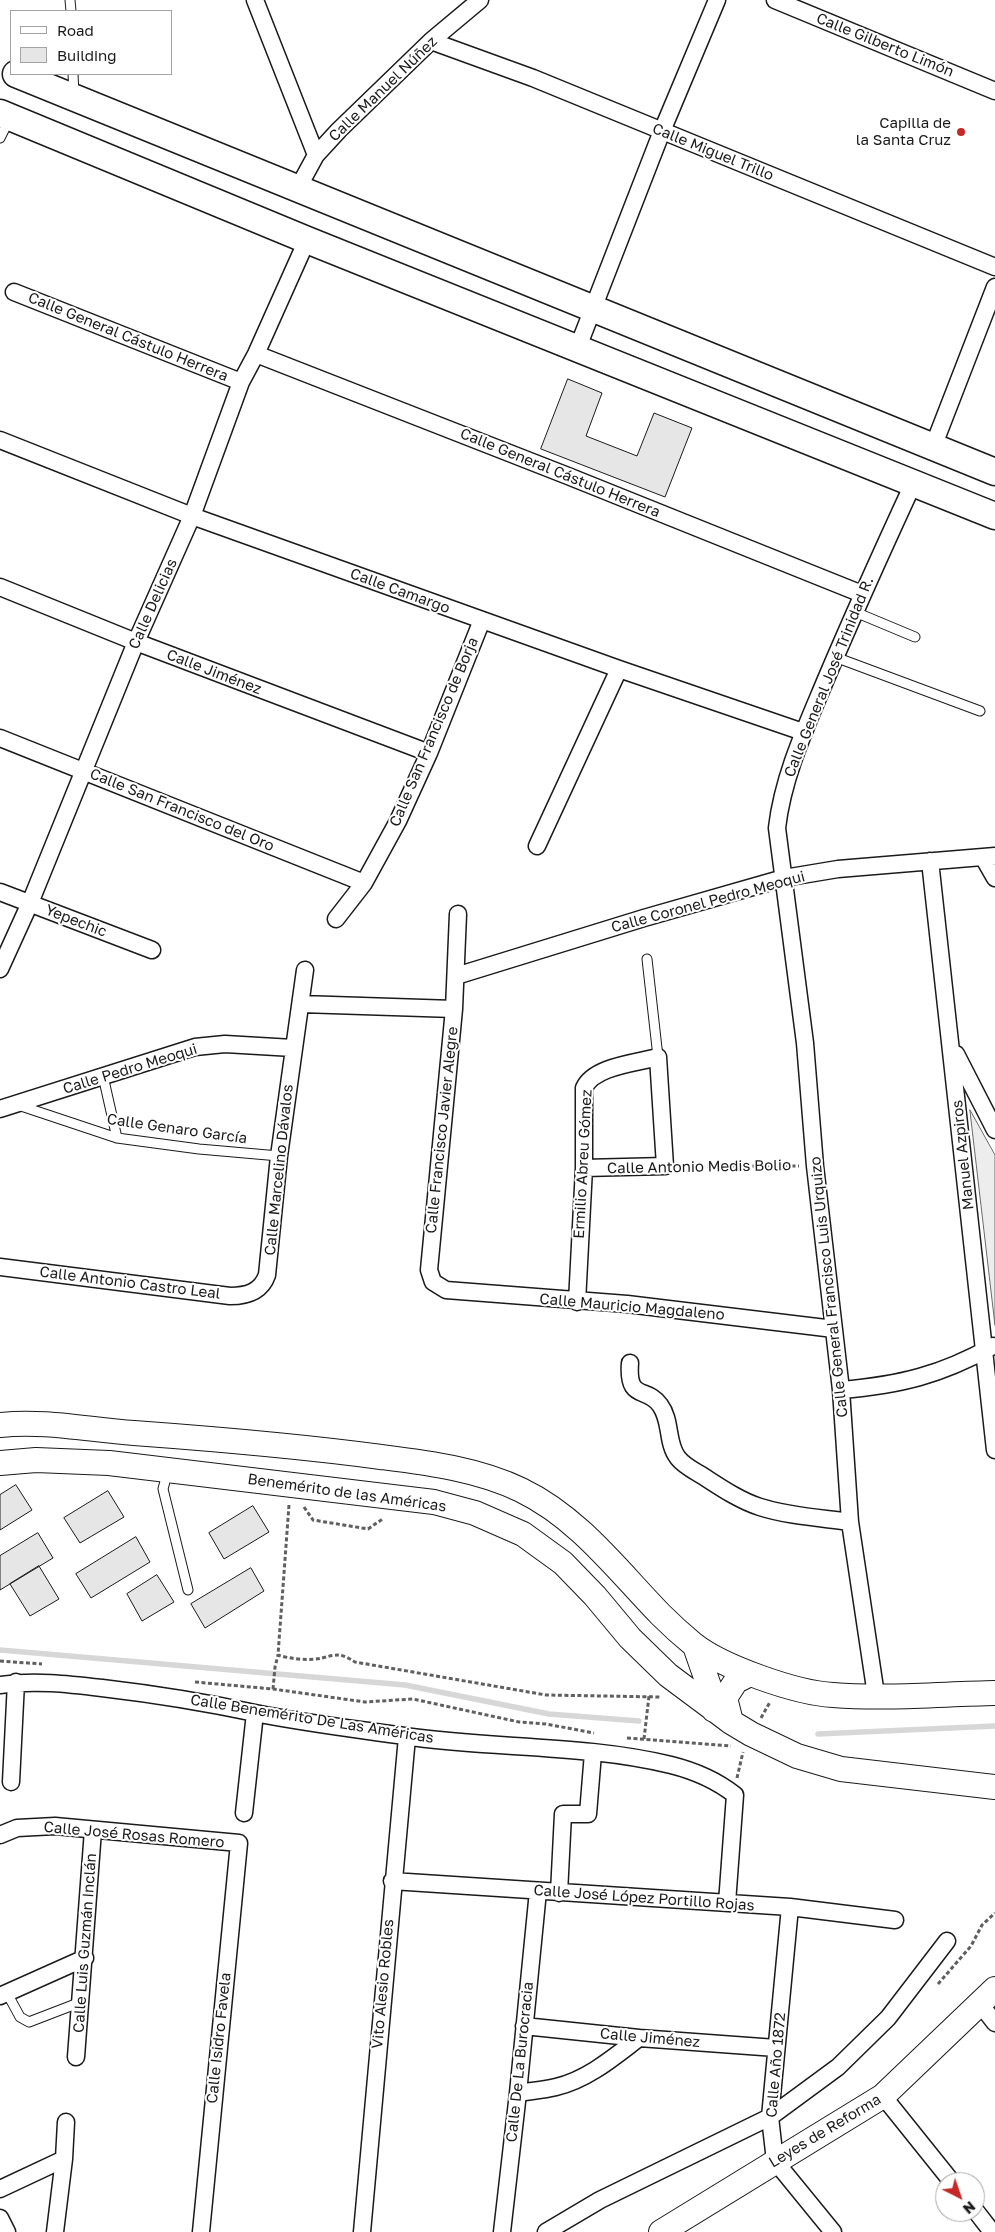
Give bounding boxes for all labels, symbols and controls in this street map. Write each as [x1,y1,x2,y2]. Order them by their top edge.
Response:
street label: Calle Gilberto Limón [814,9,956,81]
legend [10,10,172,75]
text: Road [57,21,94,39]
street label: Calle Manuel Núñez [325,33,441,145]
text: Building [57,46,117,64]
place label: Capilla de la Santa Cruz [856,114,951,149]
street label: Calle Miguel Trillo [650,119,776,185]
marker: Capilla de la Santa Cruz [955,126,967,138]
street label: Calle General Cástulo Herrera [25,289,231,385]
street label: Calle General Cástulo Herrera [457,425,663,521]
street label: Calle Delicias [125,556,181,652]
street label: Calle Camargo [348,565,452,617]
street label: Calle General José Trinidad R. [780,574,878,780]
street label: Calle San Francisco de Borja [386,635,482,829]
street label: Calle Jiménez [164,646,264,698]
street label: Calle San Francisco del Oro [87,765,277,855]
street label: Calle Coronel Pedro Meoqui [609,867,807,937]
street label: Yepechic [43,901,109,941]
street label: Calle Francisco Javier Alegre [422,1026,462,1234]
street label: Calle Pedro Meoqui [61,1040,199,1098]
street label: Calle Marcelino Dávalos [261,1084,297,1256]
street label: Ermilio Abreu Gómez [570,1089,596,1239]
street label: Manuel Azpiros [948,1099,978,1211]
street label: Calle Genaro García [106,1110,248,1148]
street label: Calle General Francisco Luis Urquizo [806,1155,852,1419]
street label: Calle Antonio Medis Bolio [607,1156,791,1178]
street label: Calle Antonio Castro Leal [39,1263,221,1303]
street label: Calle Mauricio Magdaleno [539,1290,725,1324]
street label: Benemérito de las Américas [247,1470,447,1516]
street label: Calle Benemérito De Las Américas [189,1691,435,1747]
street label: Calle José Rosas Romero [43,1818,225,1852]
street label: Calle Luis Guzmán Inclán [70,1852,100,2034]
street label: Calle José López Portillo Rojas [533,1881,755,1915]
street label: Vito Alesio Robles [368,1918,398,2050]
street label: Calle Isidro Favela [203,1972,235,2104]
street label: Calle De La Burocracia [503,1981,537,2143]
street label: Calle Año 1872 [762,2012,790,2118]
street label: Calle Jiménez [599,2025,701,2051]
street label: Leyes de Reforma [766,2090,884,2172]
north arrow [935,2172,985,2222]
text: N [960,2198,979,2218]

